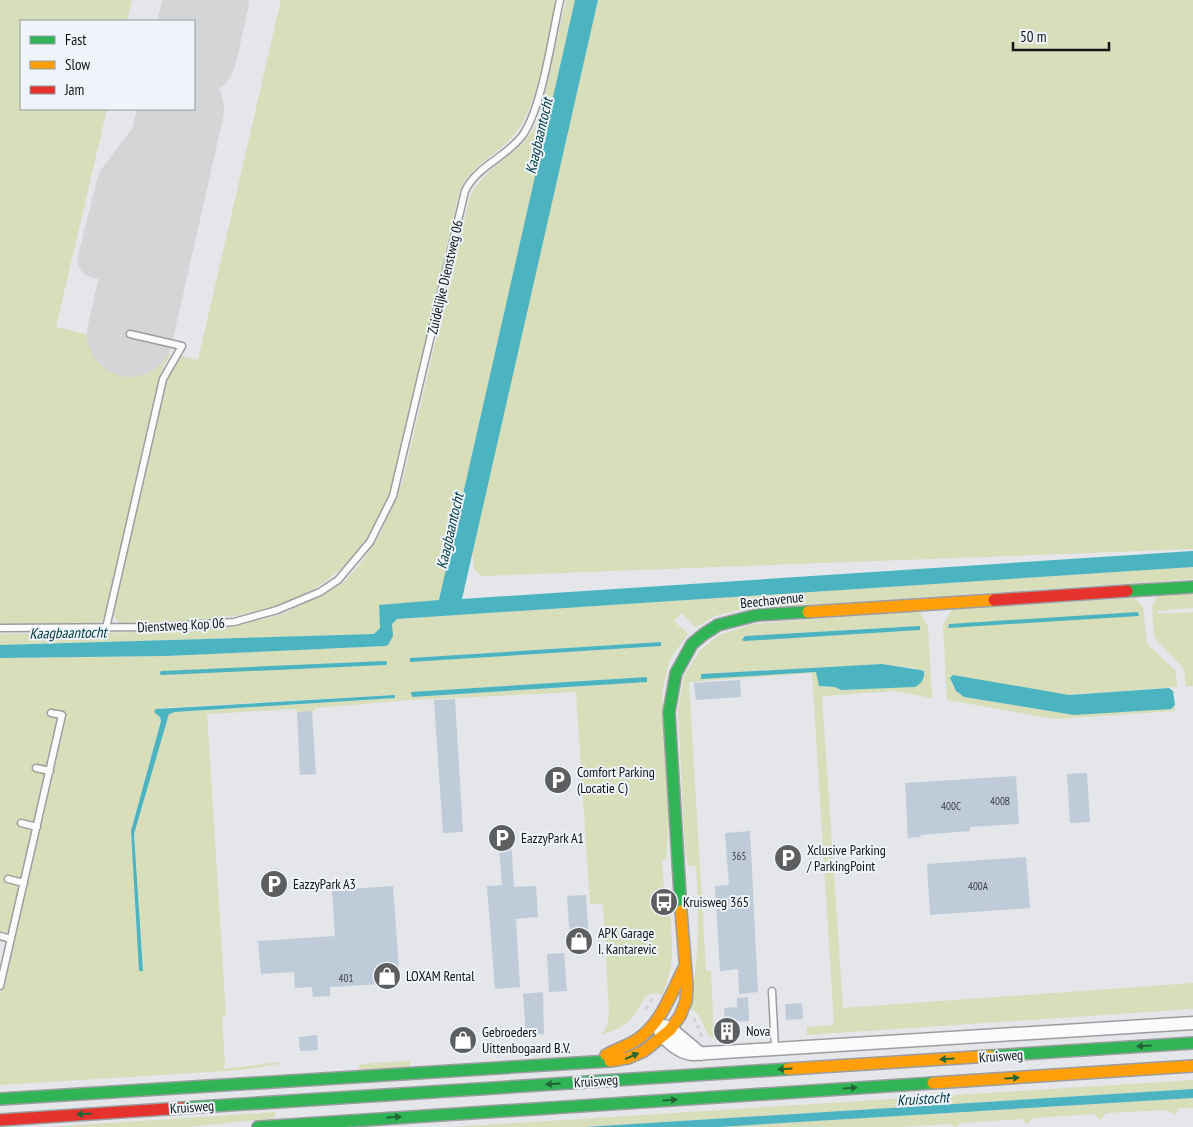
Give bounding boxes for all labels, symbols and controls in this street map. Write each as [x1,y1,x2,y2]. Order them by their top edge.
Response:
legend [20,20,195,110]
scale bar [1013,20,1109,52]
text: 50 m [1020,27,1046,46]
text: Fast [65,30,86,49]
text: Slow [65,55,90,74]
text: Jam [64,80,84,99]
water label: Kaagbaantocht [521,94,557,176]
street label: Zuidelijke Dienstweg 06 [423,218,467,336]
water label: Kaagbaantocht [432,489,468,571]
street label: Beechavenue [739,588,805,612]
street label: Dienstweg Kop 06 [137,614,225,636]
water label: Kaagbaantocht [29,622,109,643]
place label: Comfort Parking (Locatie C) [577,763,655,797]
parking icon: Comfort Parking (Locatie C) [543,765,573,795]
house number: 400B [990,794,1010,808]
house number: 400C [941,799,961,813]
parking icon: EazzyPark A1 [487,823,517,853]
place label: EazzyPark A1 [521,829,584,847]
place label: Xclusive Parking / ParkingPoint [806,841,886,875]
parking icon: Xclusive Parking / ParkingPoint [773,843,803,873]
house number: 365 [732,849,746,863]
parking icon: EazzyPark A3 [259,869,289,899]
place label: EazzyPark A3 [293,875,356,893]
house number: 400A [968,879,989,893]
bus stop icon: Kruisweg 365 [649,887,679,917]
place label: Kruisweg 365 [683,893,749,911]
place label: APK Garage I. Kantarevic [598,924,656,958]
shop icon: APK Garage I. Kantarevic [564,926,594,956]
shop icon: LOXAM Rental [372,961,402,991]
place label: LOXAM Rental [406,967,475,985]
house number: 401 [339,971,353,985]
building icon: Nova [712,1016,742,1046]
place label: Nova [746,1022,770,1040]
place label: Gebroeders Uittenbogaard B.V. [482,1023,571,1057]
shop icon: Gebroeders Uittenbogaard B.V. [448,1025,478,1055]
one-way arrow [1136,1043,1152,1051]
street label: Kruisweg [978,1045,1024,1067]
one-way arrow [625,1051,639,1059]
one-way arrow [939,1055,955,1063]
one-way arrow [777,1066,793,1074]
street label: Kruisweg [573,1070,619,1092]
one-way arrow [1004,1073,1020,1081]
one-way arrow [545,1081,561,1089]
one-way arrow [842,1084,858,1092]
water label: Kruistocht [896,1087,952,1110]
one-way arrow [662,1095,678,1103]
street label: Kruisweg [169,1096,215,1118]
one-way arrow [76,1111,92,1119]
one-way arrow [387,1113,403,1121]

